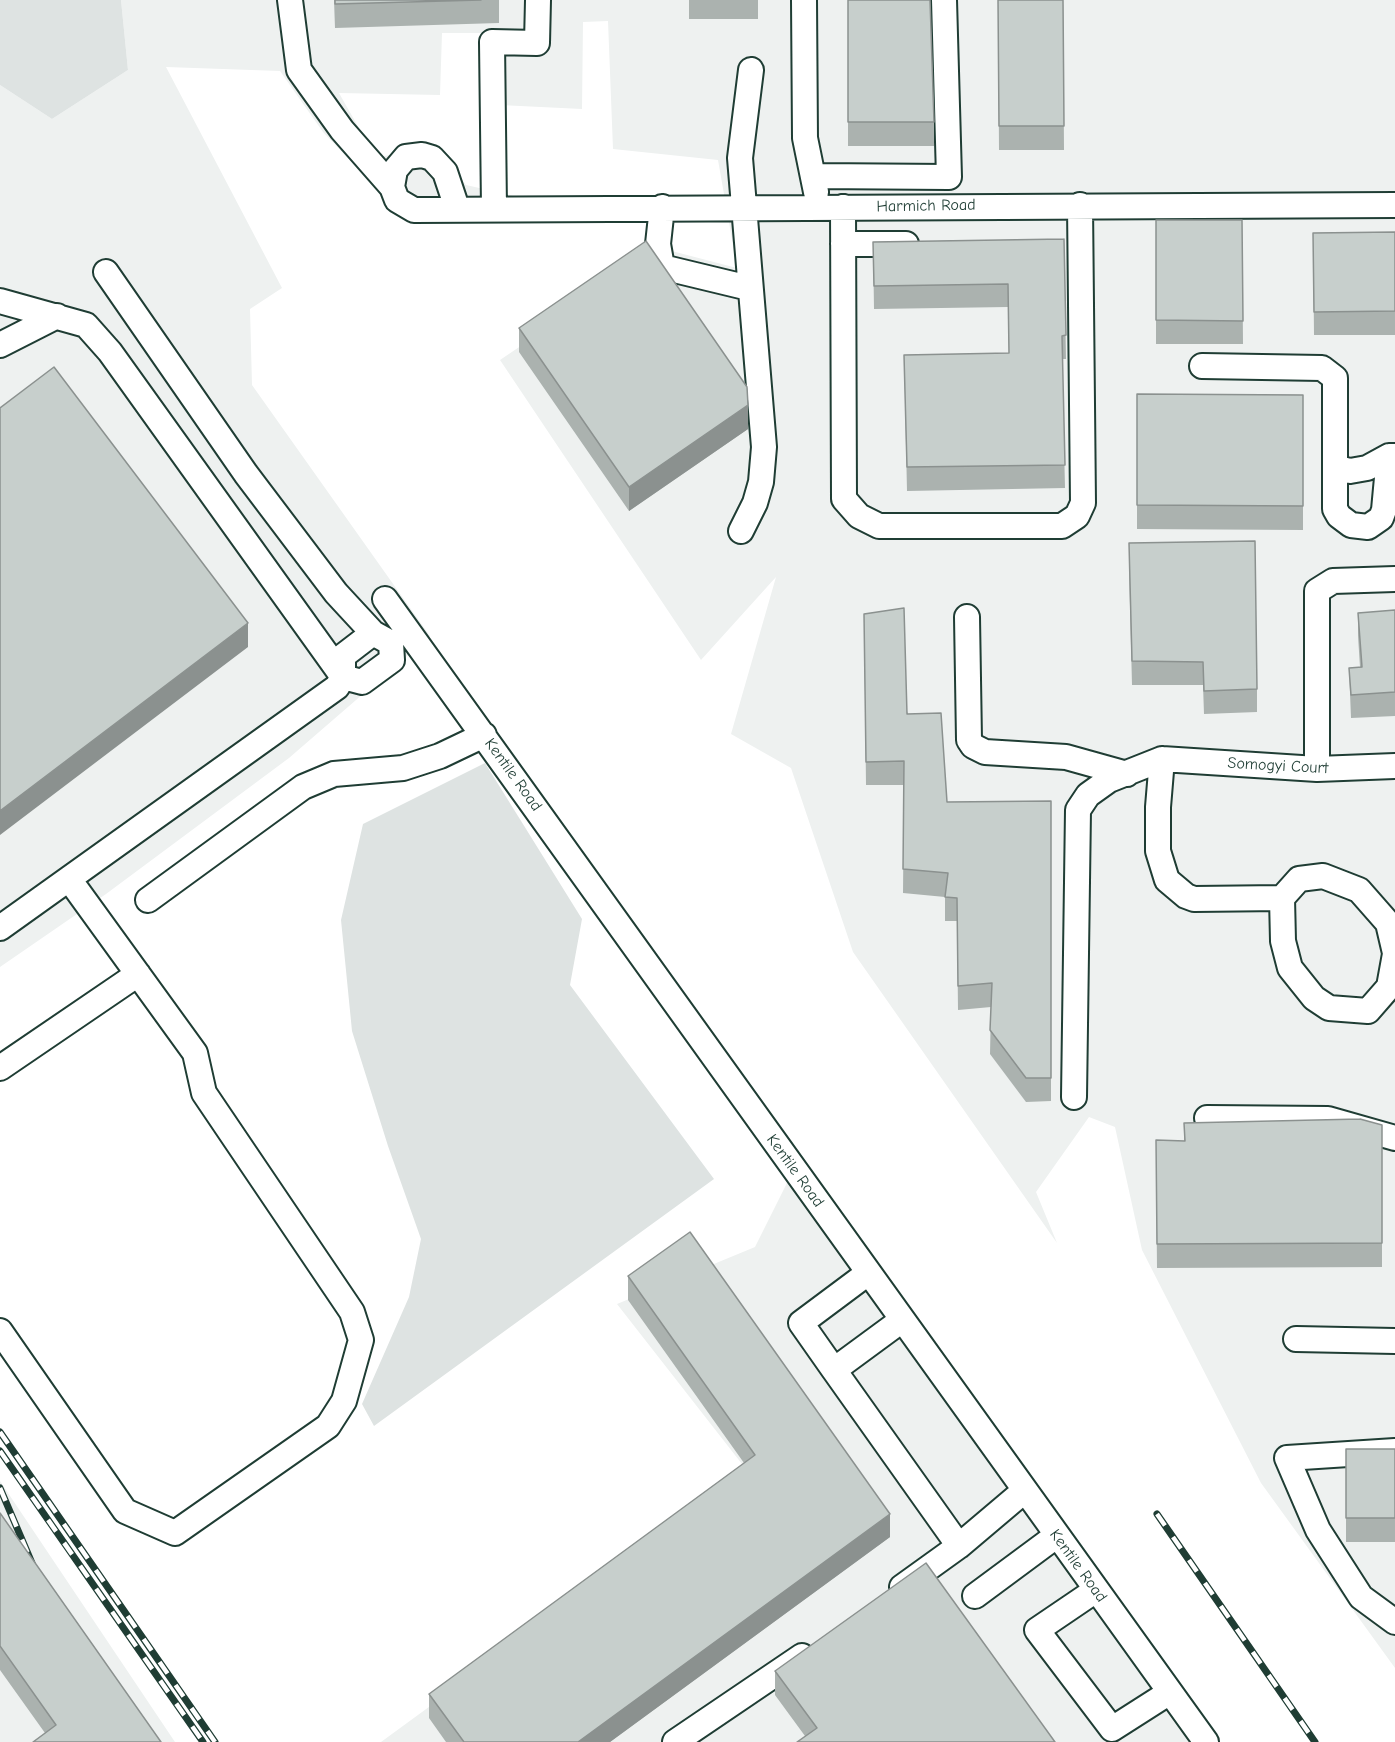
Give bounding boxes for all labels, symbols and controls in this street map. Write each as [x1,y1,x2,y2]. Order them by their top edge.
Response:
street label: Harmich Road [876,196,976,216]
street label: Kentile Road [480,735,546,815]
street label: Somogyi Court [1227,754,1329,778]
street label: Kentile Road [762,1131,828,1211]
street label: Kentile Road [1045,1526,1111,1606]

